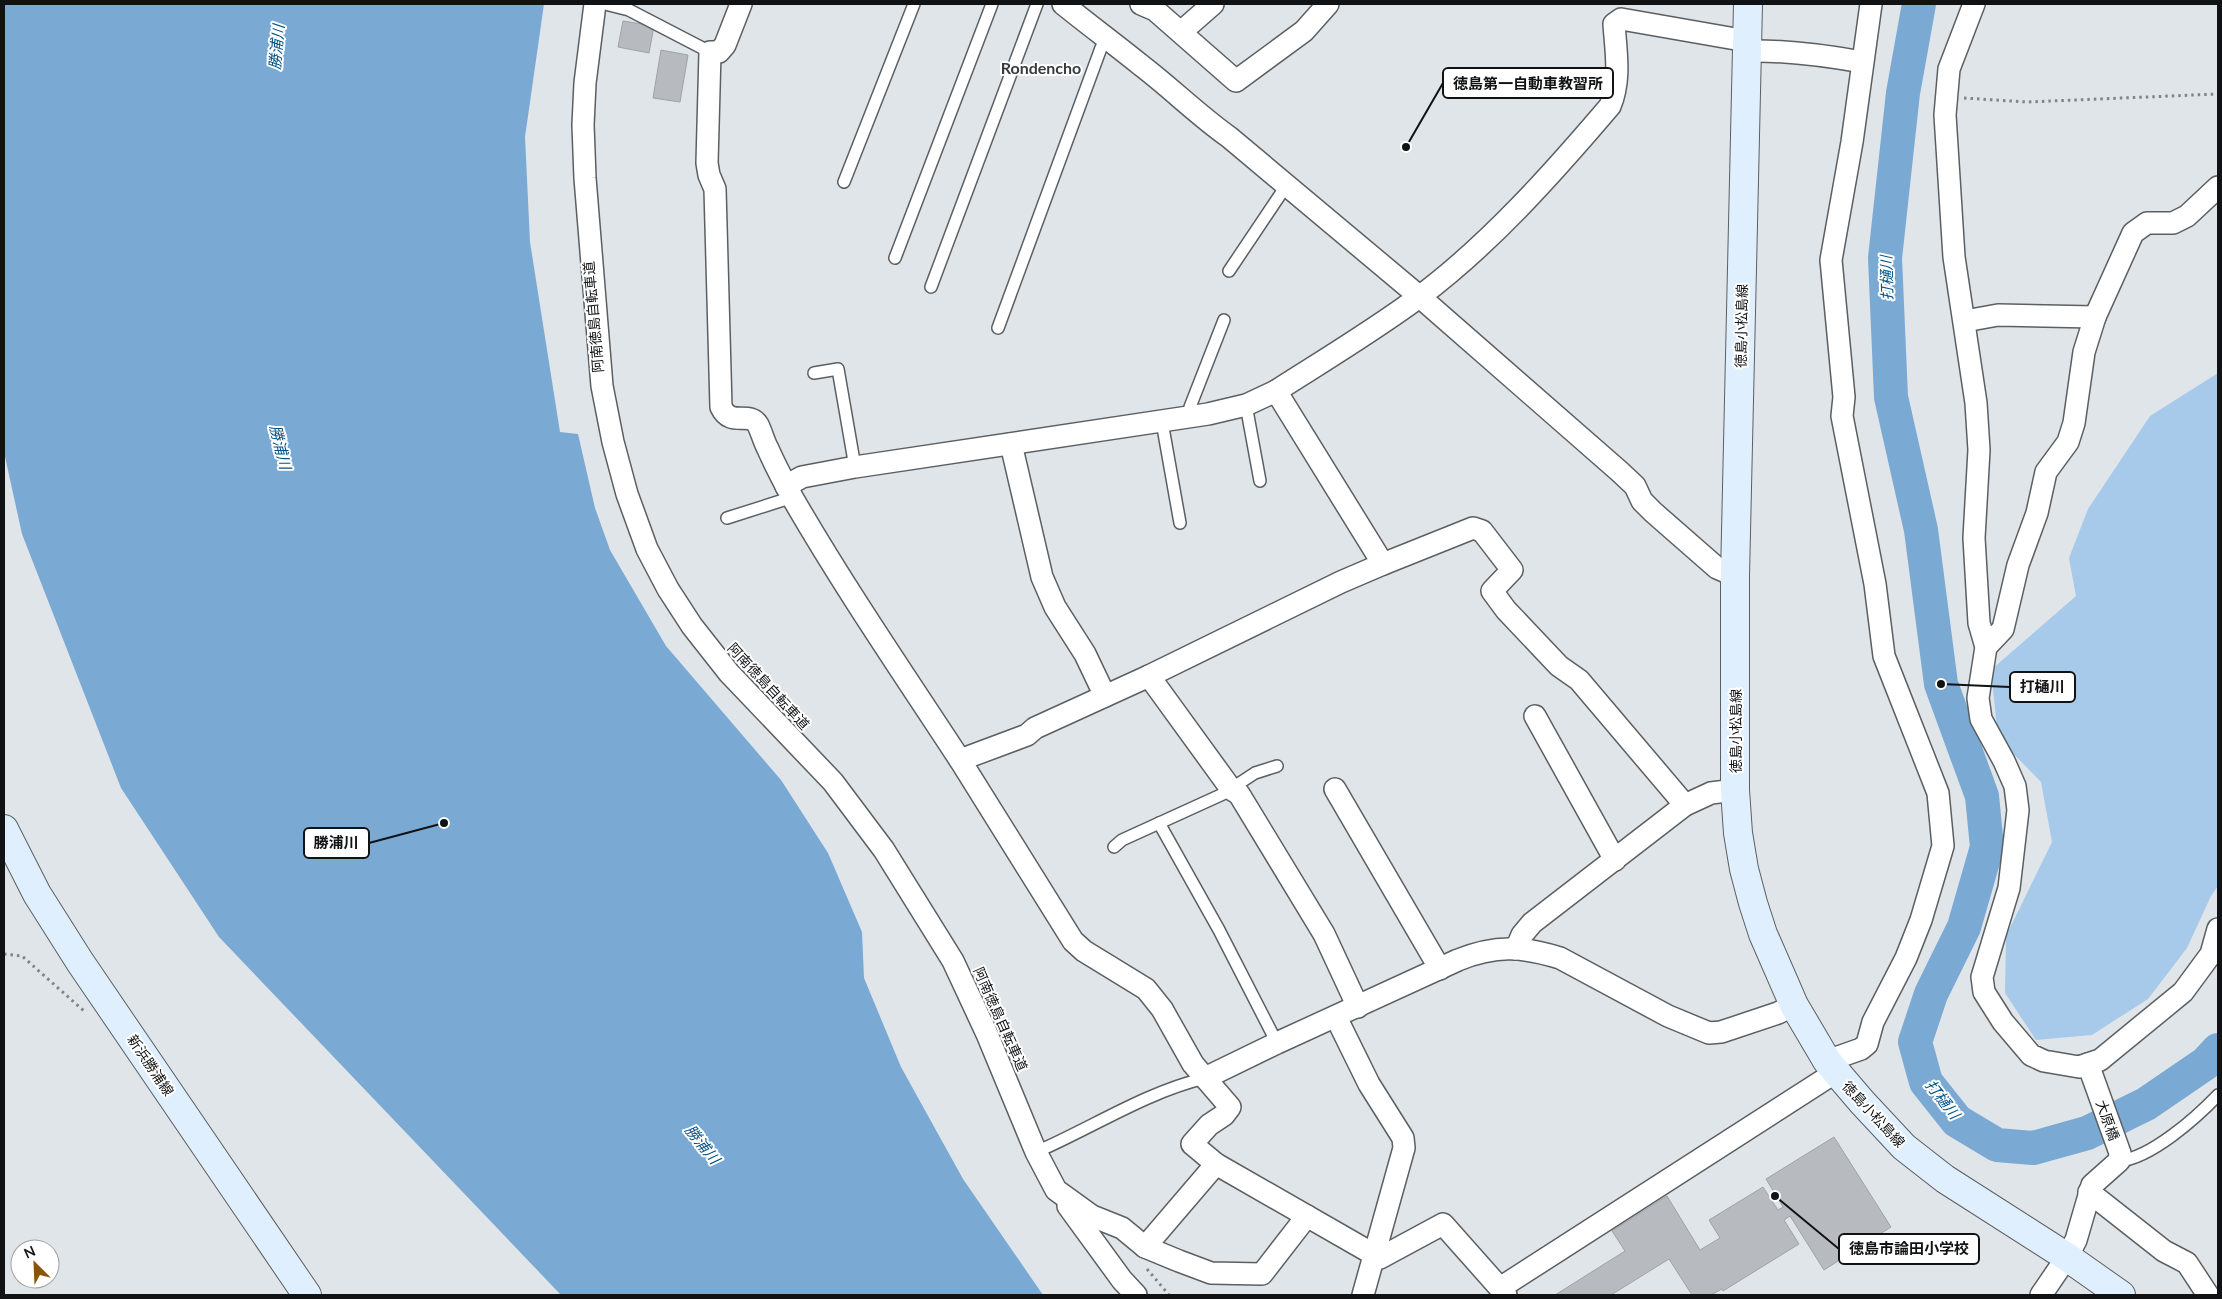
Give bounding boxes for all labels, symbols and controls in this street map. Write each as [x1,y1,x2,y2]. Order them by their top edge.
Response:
water label: 勝浦川 [265,22,287,70]
district label: Rondencho [1001,58,1081,77]
callout: 徳島第一自動車教習所 [1443,68,1613,98]
text: 徳島第一自動車教習所 [1453,74,1603,92]
water label: 打樋川 [1877,253,1895,301]
street label: 阿南徳島自転車道 [580,260,606,374]
street label: 徳島小松島線 [1732,284,1750,368]
water label: 勝浦川 [267,423,296,473]
street label: 阿南徳島自転車道 [725,639,813,733]
callout: 打樋川 [2010,672,2075,702]
text: 打樋川 [2019,677,2065,695]
street label: 徳島小松島線 [1727,689,1744,773]
callout: 勝浦川 [304,828,369,858]
text: 勝浦川 [313,833,359,851]
street label: 阿南徳島自転車道 [970,964,1032,1074]
street label: 新浜勝浦線 [124,1031,178,1099]
water label: 打樋川 [1922,1076,1965,1124]
street label: 徳島小松島線 [1839,1077,1909,1151]
street label: 大原橋 [2093,1097,2123,1143]
water label: 勝浦川 [682,1121,725,1169]
callout: 徳島市論田小学校 [1839,1234,1979,1264]
north arrow [10,1239,60,1289]
text: 徳島市論田小学校 [1849,1239,1969,1257]
text: N [21,1242,38,1262]

